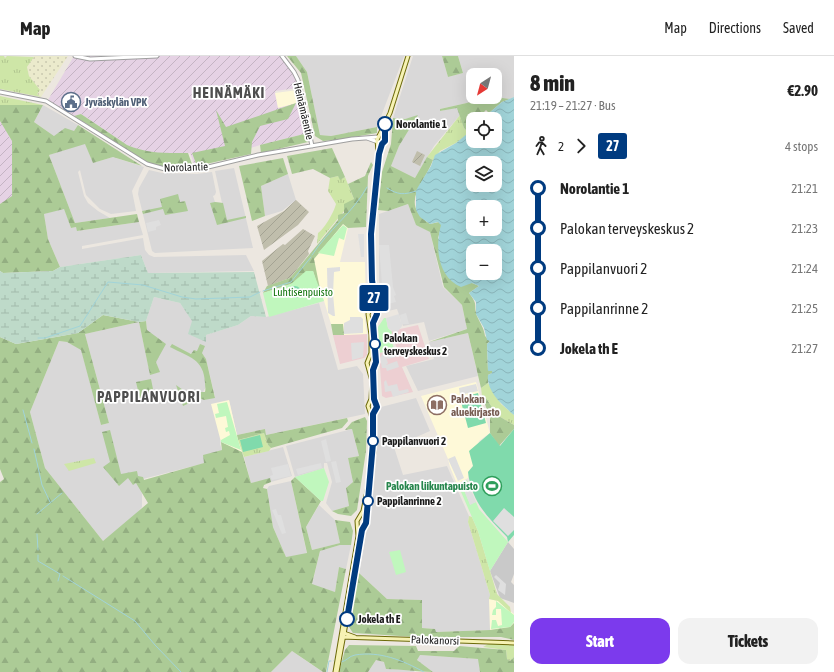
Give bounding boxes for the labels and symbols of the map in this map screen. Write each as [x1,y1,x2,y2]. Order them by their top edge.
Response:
north arrow [466,68,502,104]
street label: Heinämäentie [292,81,316,141]
district label: HEINÄMÄKI [193,84,265,101]
public building icon: Jyväskylän VPK [60,91,82,113]
place label: Jyväskylän VPK [84,96,147,108]
marker: Norolantie 1 [377,116,393,132]
place label: Norolantie 1 [396,118,447,130]
street label: Norolantie [164,160,208,174]
line badge: 27 [356,285,392,311]
park label: Luhtisenpuisto [273,286,333,298]
place label: Palokan terveyskeskus 2 [383,332,447,357]
marker: Palokan terveyskeskus 2 [369,338,381,350]
district label: PAPPILANVUORI [97,388,201,405]
place label: Palokan aluekirjasto [451,393,500,418]
library icon: Palokan aluekirjasto [426,394,448,416]
marker: Pappilanvuori 2 [367,435,379,447]
place label: Pappilanvuori 2 [382,435,446,447]
sports icon: Palokan liikuntapuisto [481,475,503,497]
place label: Palokan liikuntapuisto [386,480,478,492]
marker: Pappilanrinne 2 [362,495,374,507]
place label: Pappilanrinne 2 [377,495,442,507]
marker: Jokela th E [339,611,355,627]
place label: Jokela th E [357,613,401,625]
street label: Palokanorsi [411,633,459,647]

